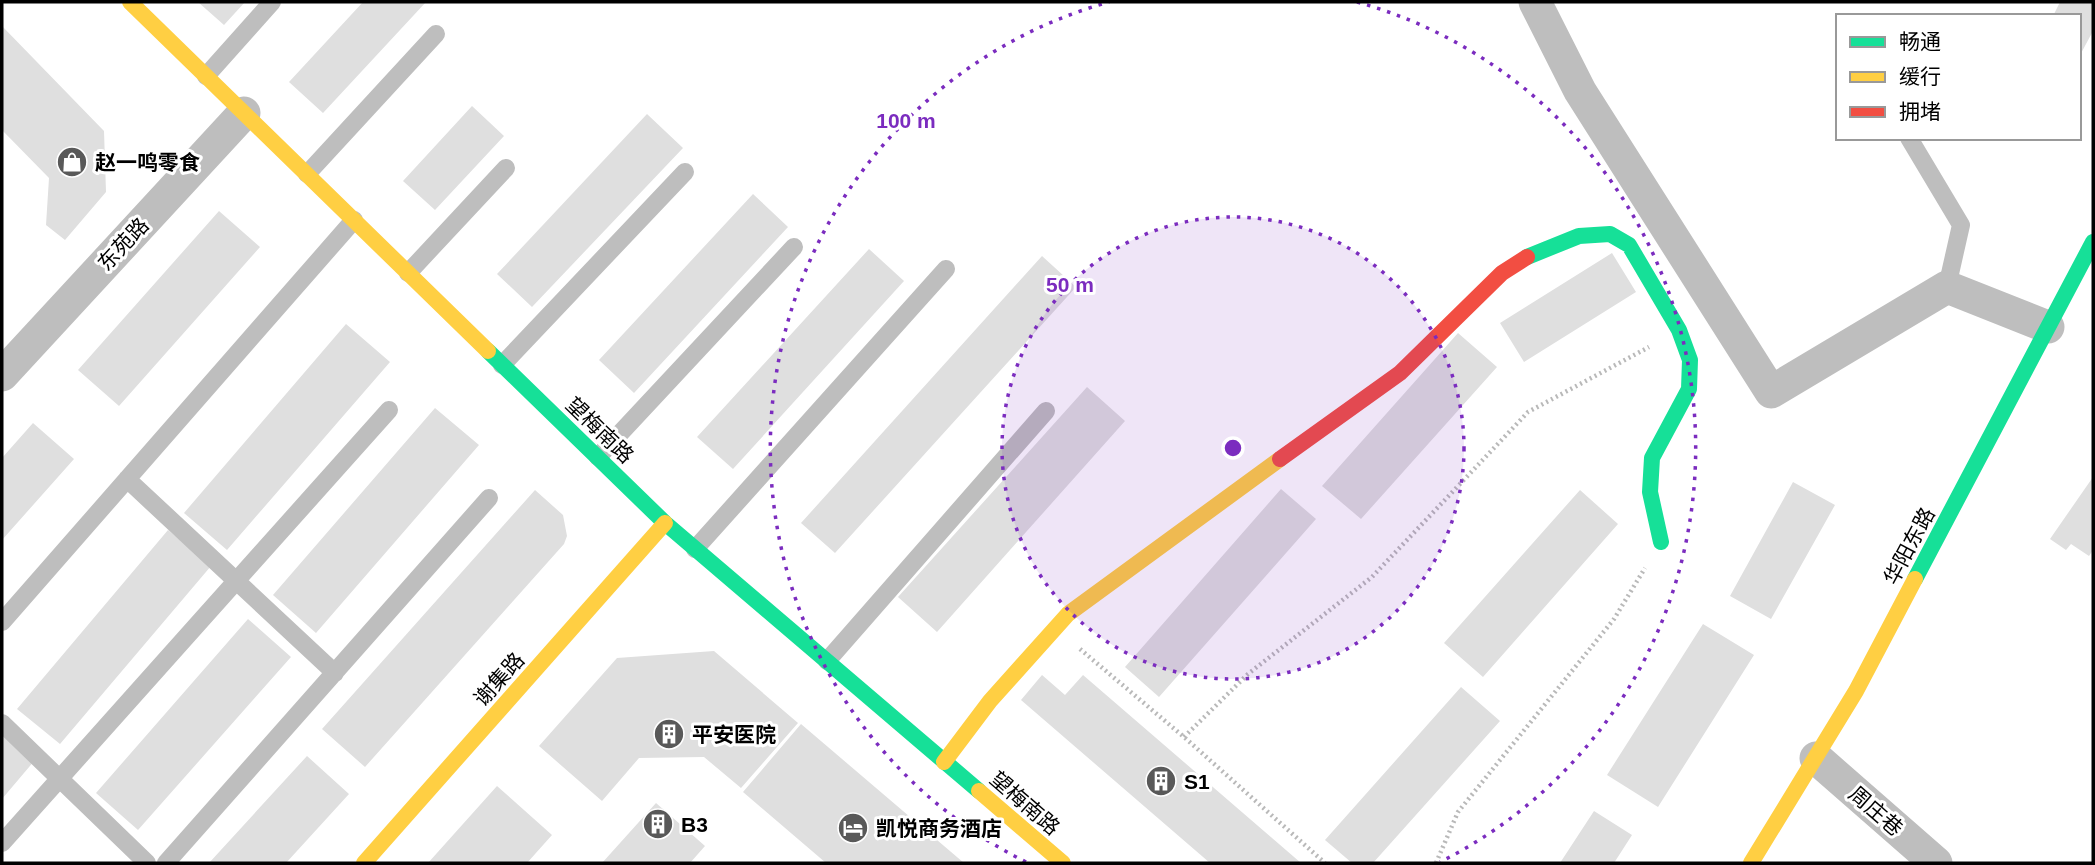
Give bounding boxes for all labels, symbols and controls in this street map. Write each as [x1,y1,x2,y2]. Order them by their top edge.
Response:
legend [1836,14,2081,140]
text: 畅通 [1899,30,1941,53]
text: 缓行 [1899,65,1941,88]
text: 拥堵 [1899,100,1941,123]
text: 100 m [876,109,936,132]
shop icon: 赵一鸣零食 [55,145,89,179]
place label: 赵一鸣零食 [95,151,200,174]
street label: 东苑路 [93,213,153,275]
text: 50 m [1046,273,1094,296]
street label: 望梅南路 [562,393,638,467]
centre of rings [1221,436,1245,460]
street label: 华阳东路 [1879,504,1939,588]
street label: 谢集路 [469,648,529,710]
building icon: 平安医院 [652,717,686,751]
place label: 平安医院 [692,723,776,746]
building icon: S1 [1144,764,1178,798]
street label: 望梅南路 [986,767,1064,839]
place label: S1 [1184,770,1210,793]
street label: 周庄巷 [1845,782,1907,840]
building icon: B3 [641,807,675,841]
hotel icon: 凯悦商务酒店 [836,811,870,845]
place label: B3 [681,813,708,836]
place label: 凯悦商务酒店 [876,817,1002,840]

